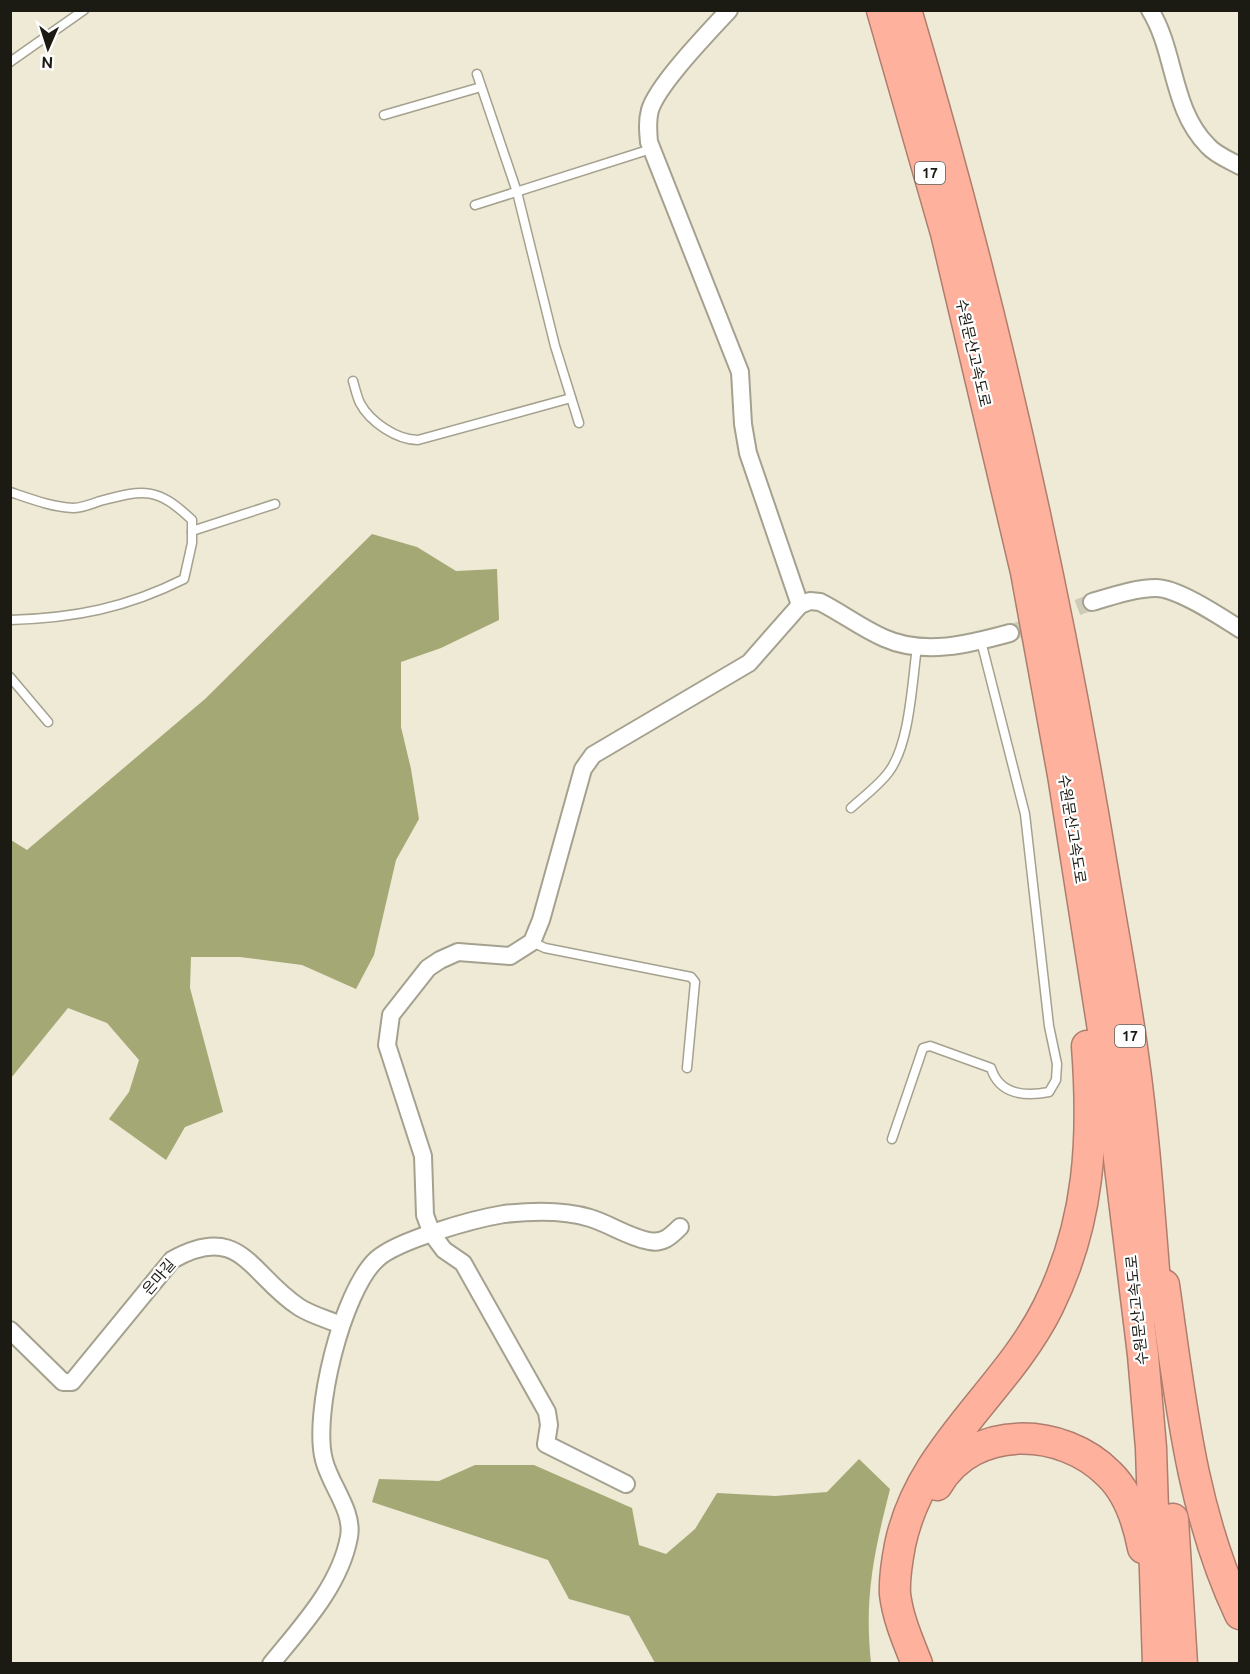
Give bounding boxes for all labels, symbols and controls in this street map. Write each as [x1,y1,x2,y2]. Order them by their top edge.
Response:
north arrow [18,18,78,78]
text: N [41,54,54,72]
road number: 17 [915,162,945,184]
street label: 수원문산고속도로 [953,297,994,409]
street label: 수원문산고속도로 [1055,773,1090,885]
road number: 17 [1115,1025,1145,1047]
street label: 수원문산고속도로 [1122,1254,1151,1366]
street label: 은마길 [139,1255,179,1298]

